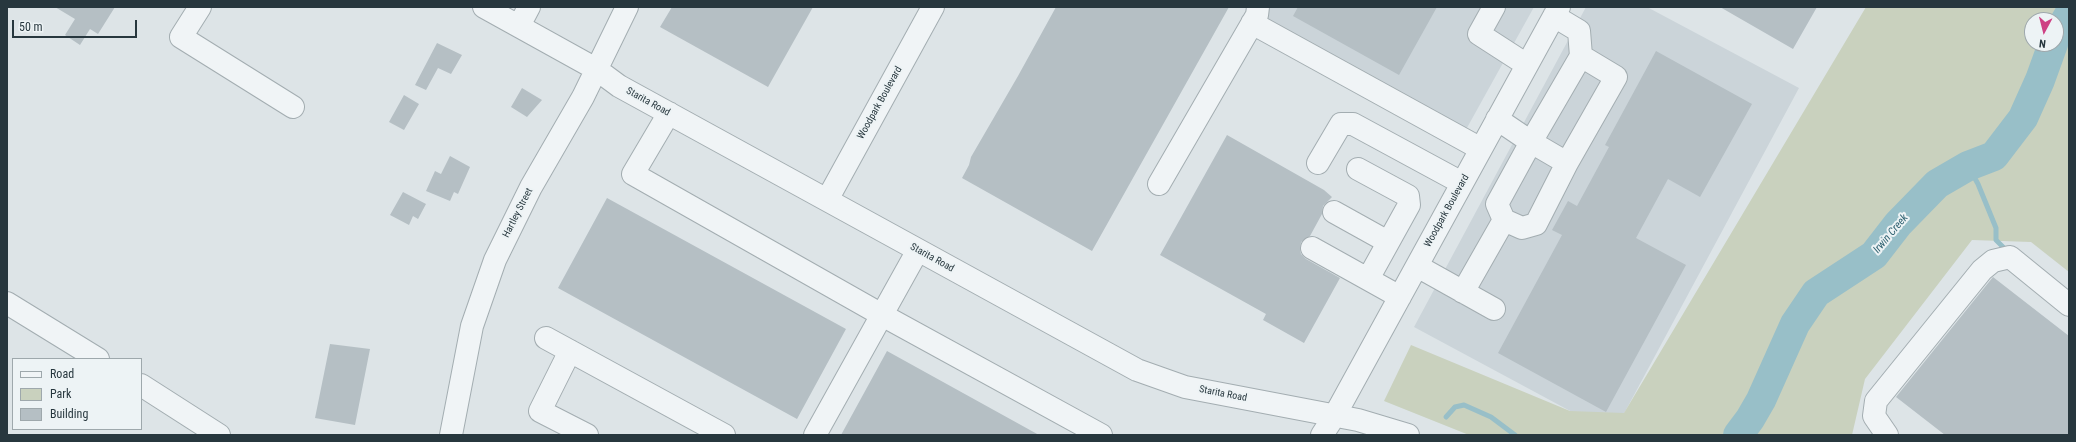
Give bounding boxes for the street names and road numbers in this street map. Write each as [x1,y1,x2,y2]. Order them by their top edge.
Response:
street label: Woodpark Boulevard [855,65,905,141]
street label: Starita Road [624,85,672,119]
street label: Woodpark Boulevard [1422,173,1472,249]
street label: Hartley Street [500,186,536,240]
street label: Starita Road [908,241,956,275]
street label: Starita Road [1198,383,1248,405]

